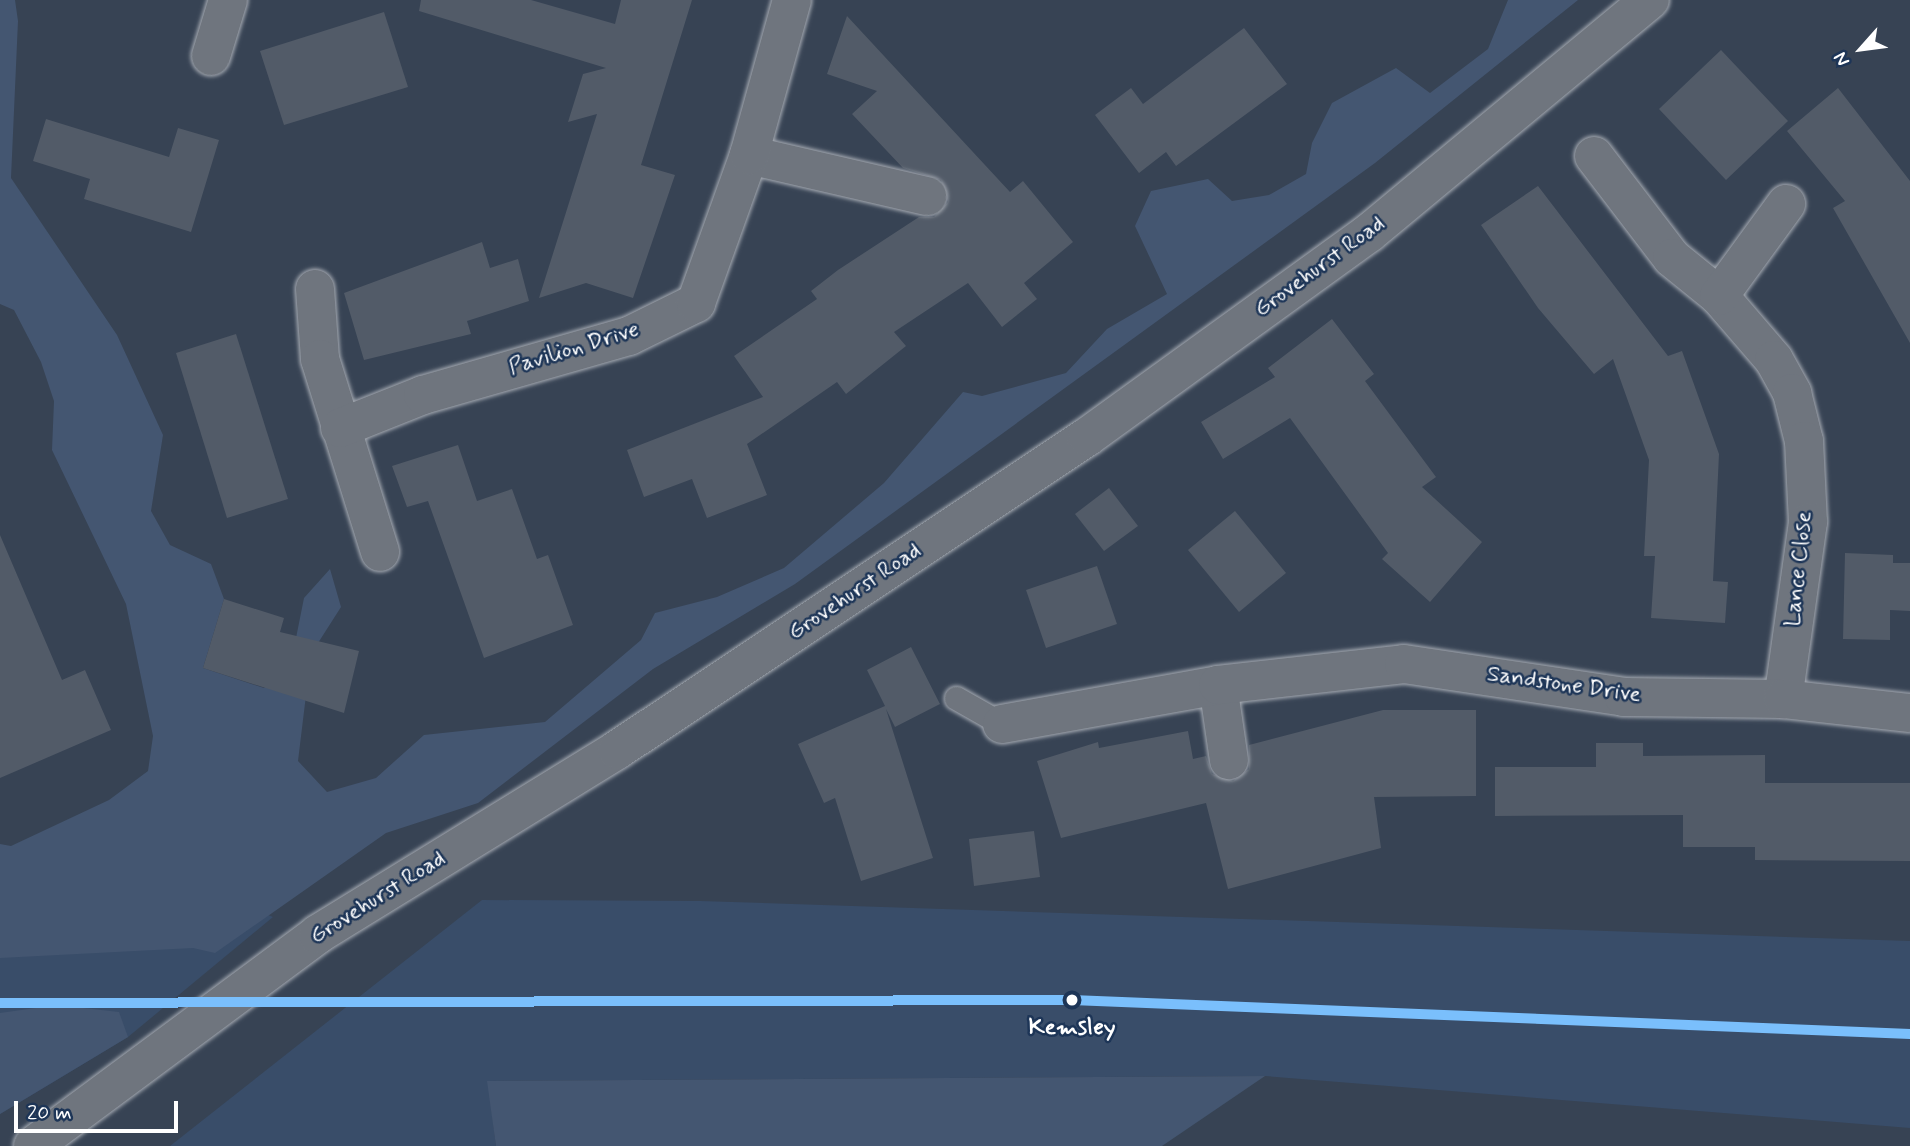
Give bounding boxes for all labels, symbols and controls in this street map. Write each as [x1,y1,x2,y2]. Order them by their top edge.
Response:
north arrow [1826,14,1896,84]
text: N [1828,48,1856,71]
street label: Grovehurst Road [1249,210,1391,324]
street label: Pavilion Drive [506,316,642,382]
street label: Lance Close [1779,510,1819,628]
street label: Grovehurst Road [783,537,927,647]
street label: Sandstone Drive [1486,661,1642,709]
street label: Grovehurst Road [305,845,451,951]
marker: Kemsley [1061,989,1083,1011]
place label: Kemsley [1028,1014,1116,1042]
scale bar [18,1086,182,1130]
text: 20 m [27,1099,72,1127]

